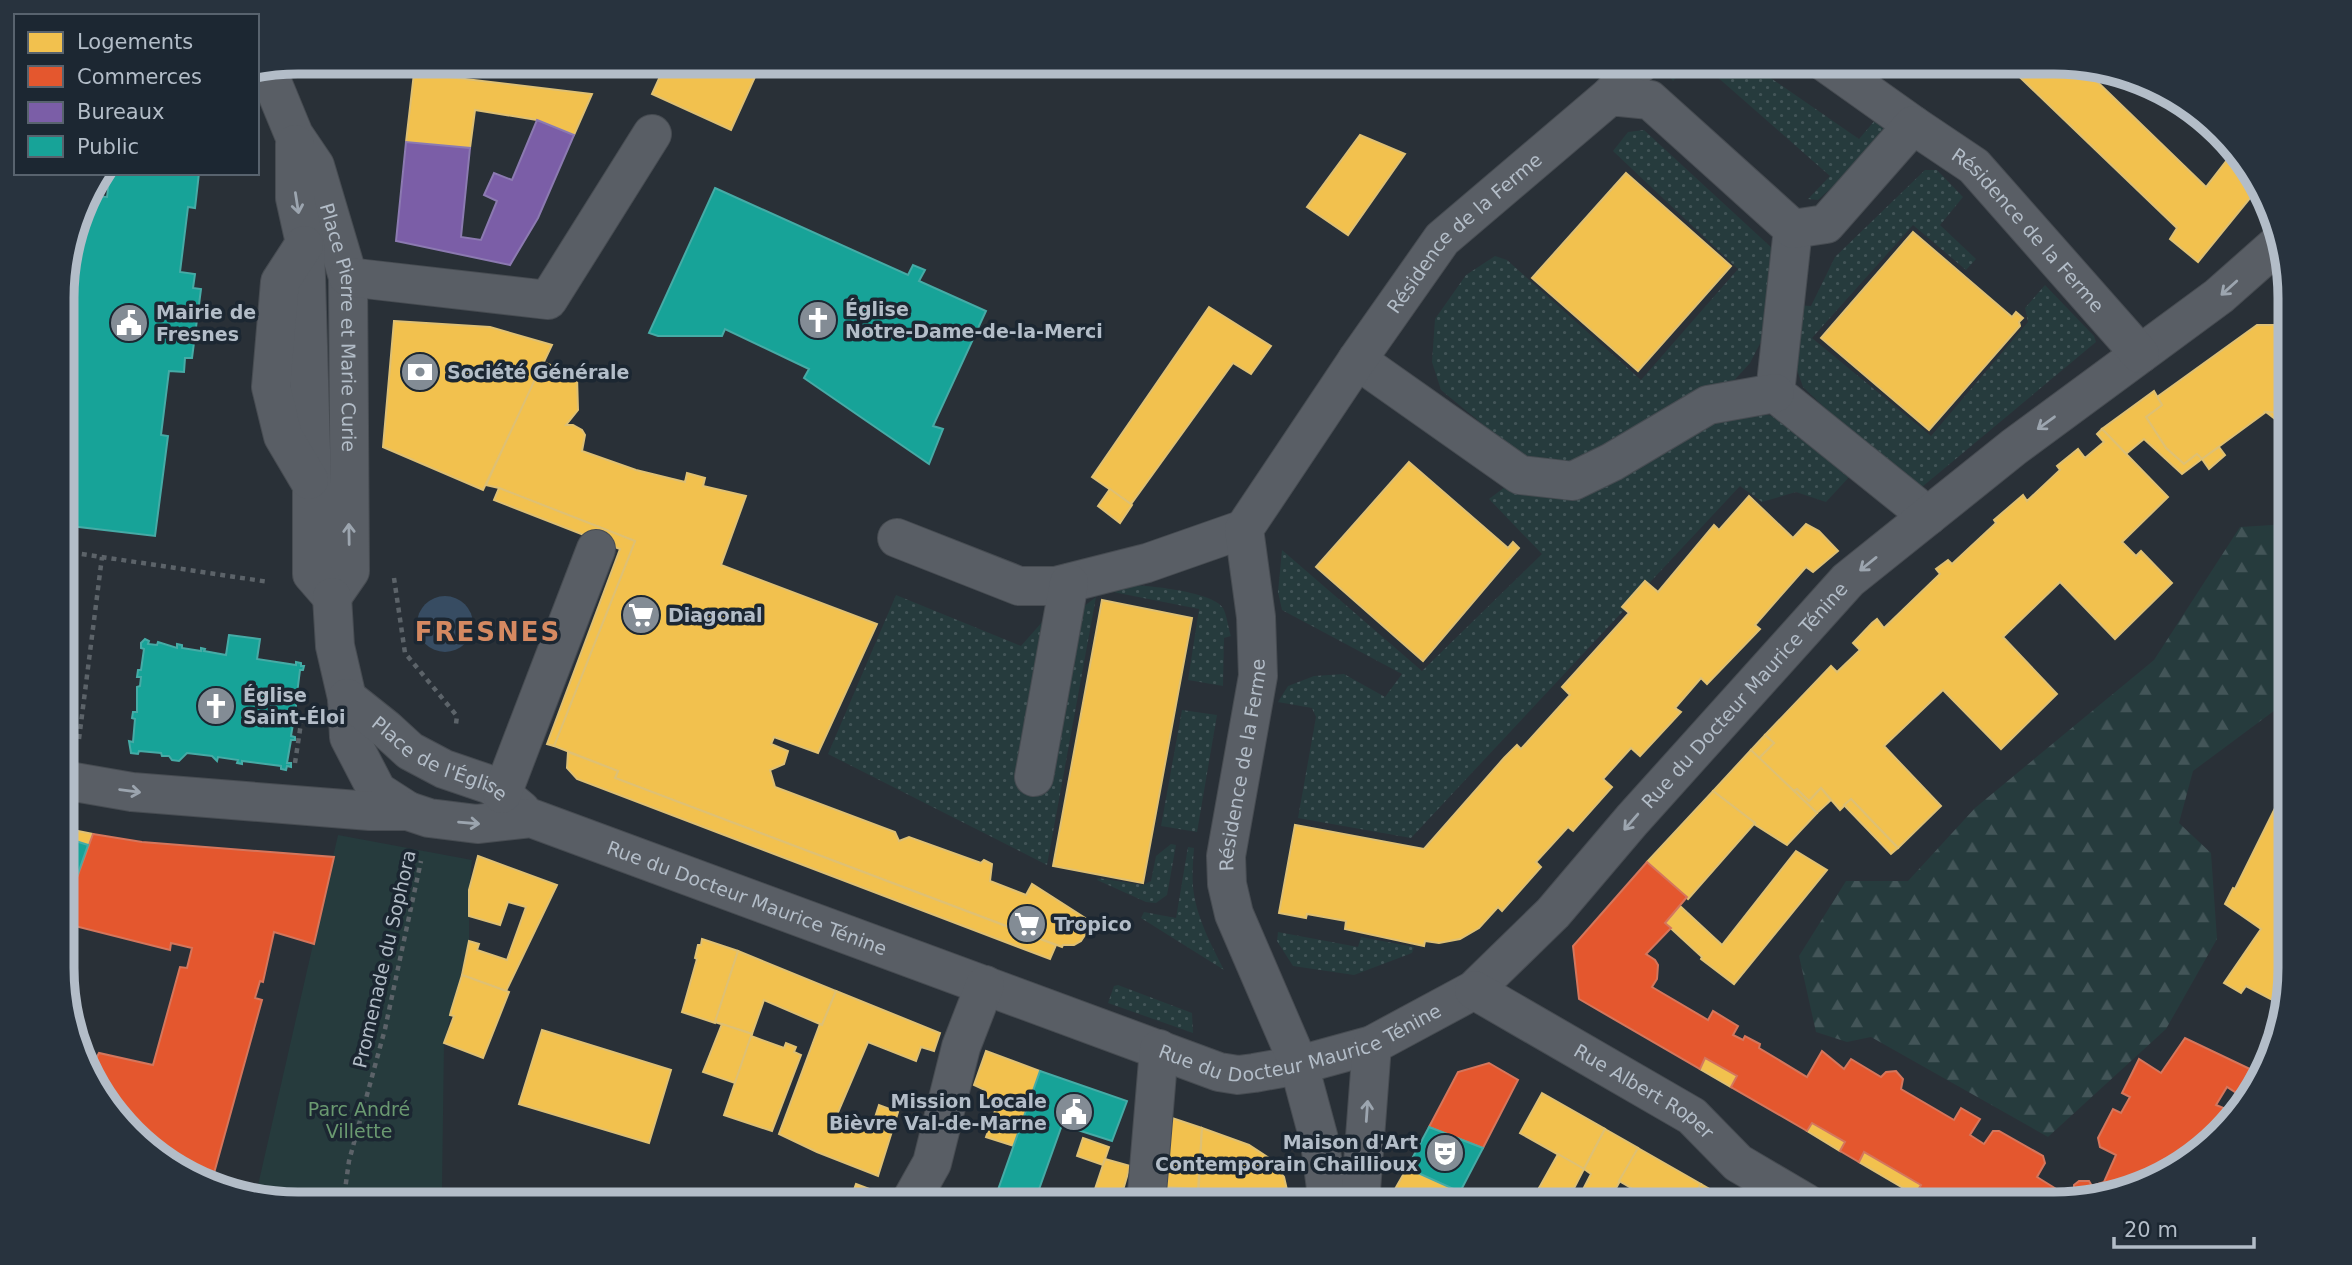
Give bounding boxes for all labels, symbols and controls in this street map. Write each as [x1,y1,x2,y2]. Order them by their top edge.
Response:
legend [14,14,259,175]
text: Logements [77,30,193,54]
text: Commerces [77,65,202,89]
text: Bureaux [77,100,164,124]
text: Public [77,135,139,159]
street label: Résidence de la Ferme [1948,143,2109,317]
street label: Résidence de la Ferme [1382,148,1546,317]
one-way arrow [291,191,304,214]
street label: Place Pierre et Marie Curie [316,200,360,452]
one-way arrow [2220,280,2238,296]
place label: Église Notre-Dame-de-la-Merci [845,298,1103,342]
church icon: Église Notre-Dame-de-la-Merci [797,299,839,341]
place label: Mairie de Fresnes [156,301,256,345]
public building icon: Mairie de Fresnes [108,302,150,344]
bank icon: Société Générale [399,351,441,393]
place label: Société Générale [447,361,629,383]
one-way arrow [2037,416,2056,431]
one-way arrow [342,523,356,546]
one-way arrow [1859,557,1877,572]
street label: Rue du Docteur Maurice Ténine [1637,578,1852,813]
supermarket icon: Diagonal [620,594,662,636]
place label: Diagonal [668,604,763,626]
district label: FRESNES [415,617,561,647]
street label: Résidence de la Ferme [1215,658,1270,872]
place label: Église Saint-Éloi [243,684,346,728]
church icon: Église Saint-Éloi [195,685,237,727]
street label: Place de l'Église [368,711,512,805]
one-way arrow [118,785,141,798]
one-way arrow [1623,812,1639,830]
one-way arrow [457,817,480,830]
street label: Rue du Docteur Maurice Ténine [604,836,890,959]
street label: Promenade du Sophora [348,848,420,1070]
supermarket icon: Tropico [1006,903,1048,945]
place label: Tropico [1054,913,1132,935]
street label: Rue du Docteur Maurice Ténine [1156,999,1445,1087]
street label: Rue Albert Roper [1570,1039,1719,1143]
place label: Mission Locale Bièvre Val-de-Marne [829,1090,1047,1134]
public building icon: Mission Locale Bièvre Val-de-Marne [1053,1091,1095,1133]
park label: Parc André Villette [308,1098,410,1142]
one-way arrow [1361,1100,1374,1123]
place label: Maison d'Art Contemporain Chaillioux [1155,1131,1418,1175]
theatre icon: Maison d'Art Contemporain Chaillioux [1424,1132,1466,1174]
scale bar [2114,1206,2254,1250]
text: 20 m [2124,1218,2178,1242]

